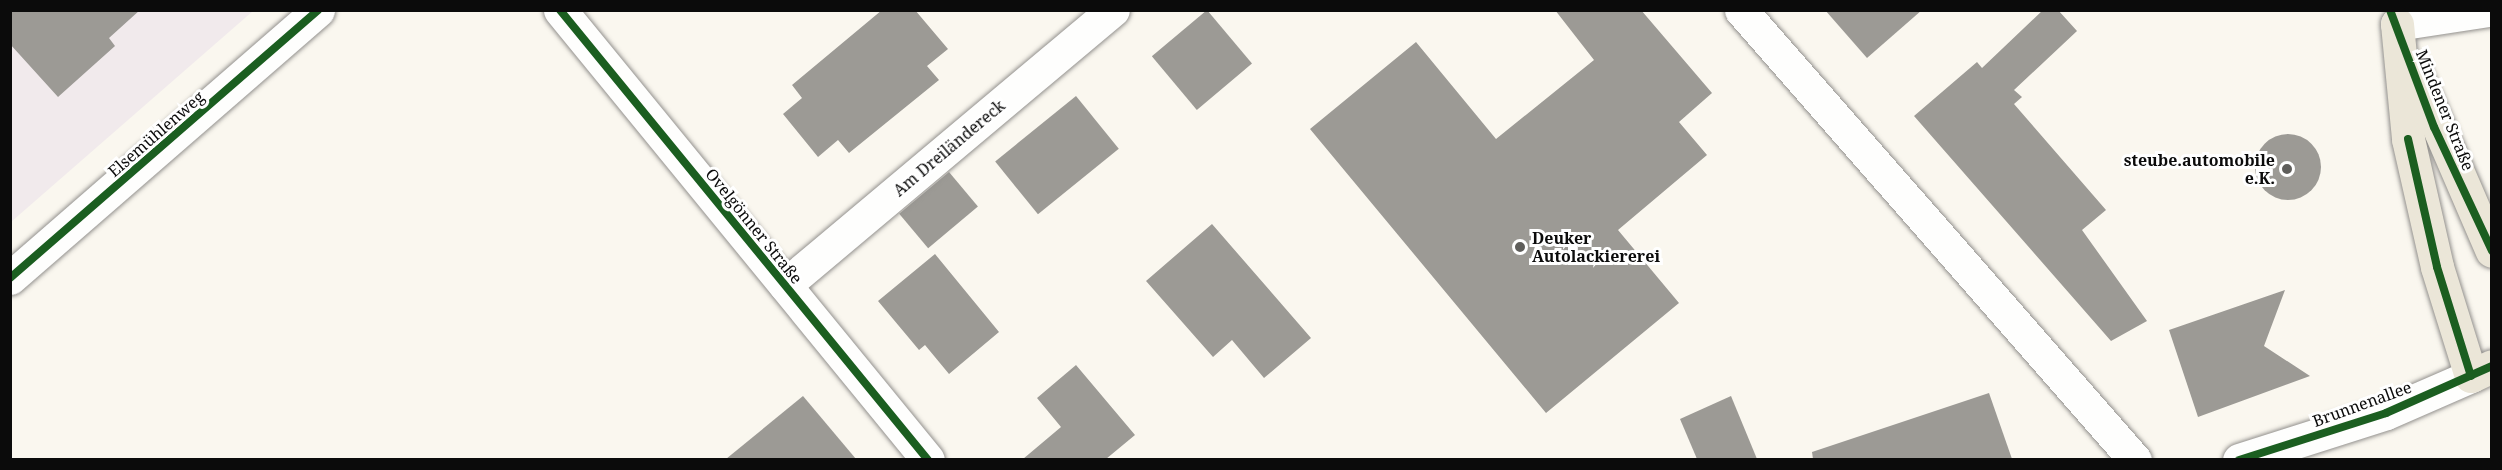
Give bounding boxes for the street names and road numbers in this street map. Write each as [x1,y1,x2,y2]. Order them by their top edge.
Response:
street label: Mindener Straße [2412,47,2478,173]
street label: Elsemühlenweg [104,87,208,181]
street label: Am Dreiländereck [889,96,1009,200]
street label: Ovelgönner Straße [702,164,806,288]
street label: Brunnenallee [2310,377,2414,431]

